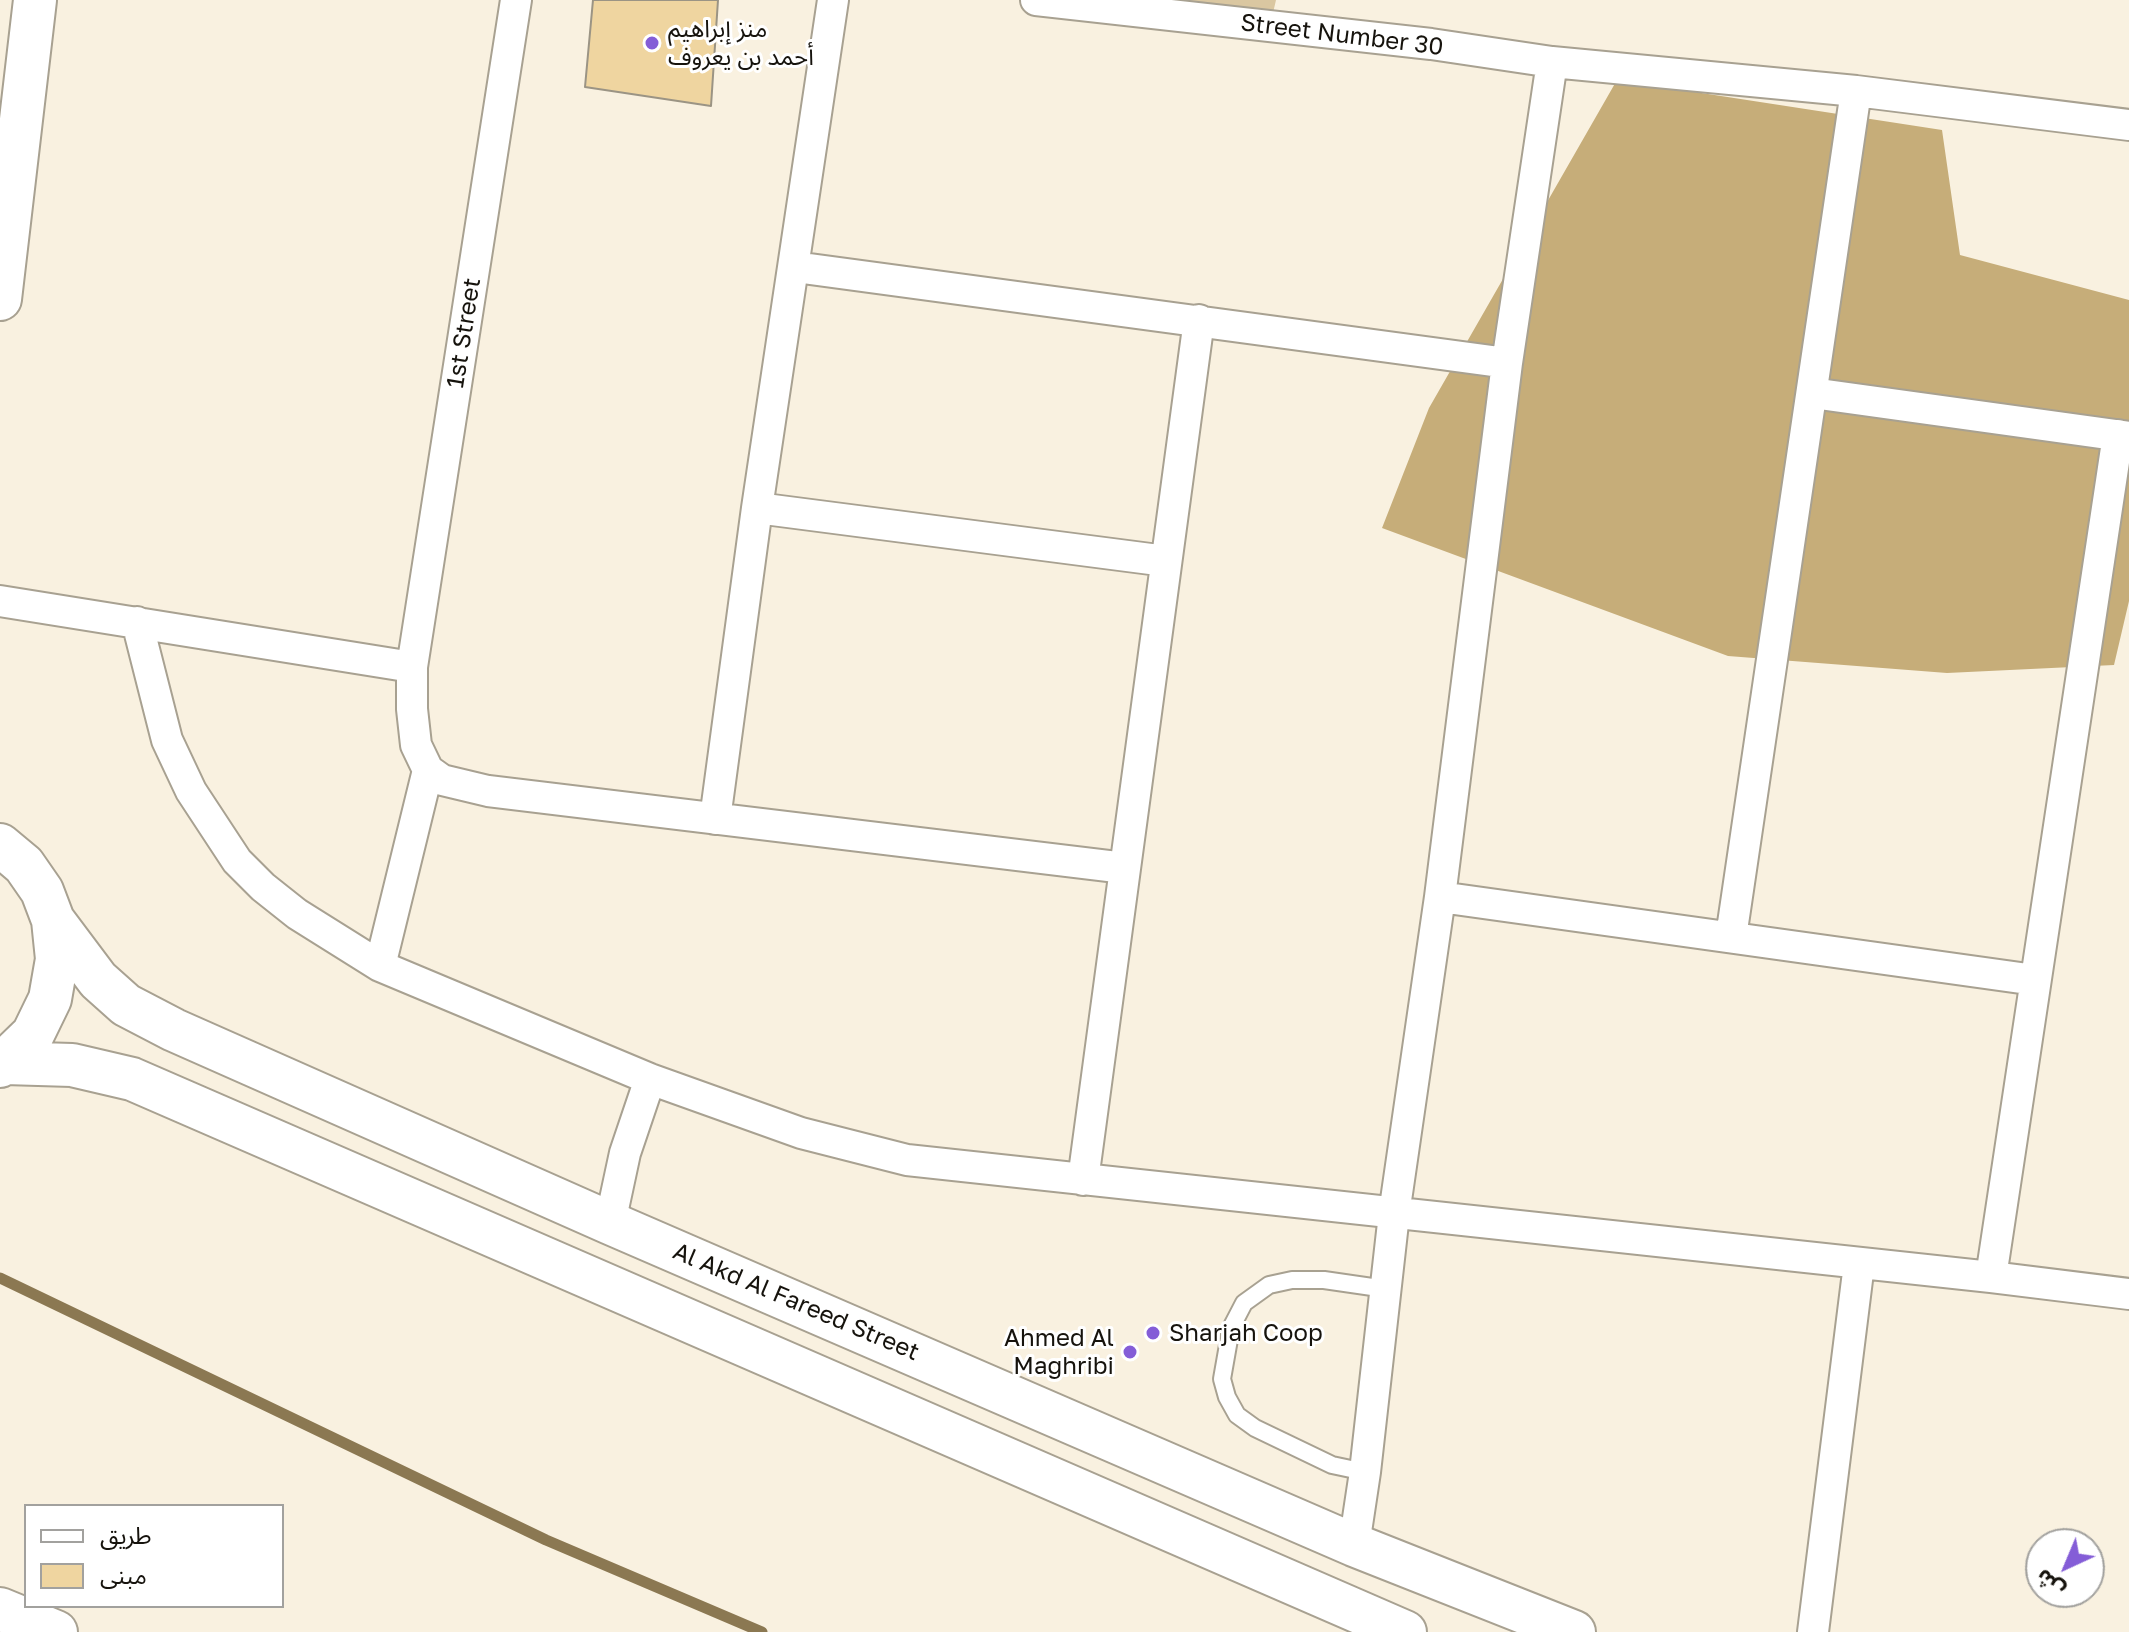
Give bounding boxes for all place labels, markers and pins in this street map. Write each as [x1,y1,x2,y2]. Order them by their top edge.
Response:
place label: منز إبراهيم أحمد بن يعروف [668,15,814,71]
marker: منز إبراهيم أحمد بن يعروف [643,34,661,52]
place label: Sharjah Coop [1169,1319,1323,1347]
place label: Ahmed Al Maghribi [1004,1324,1114,1380]
marker: Sharjah Coop [1144,1324,1162,1342]
marker: Ahmed Al Maghribi [1121,1343,1139,1361]

